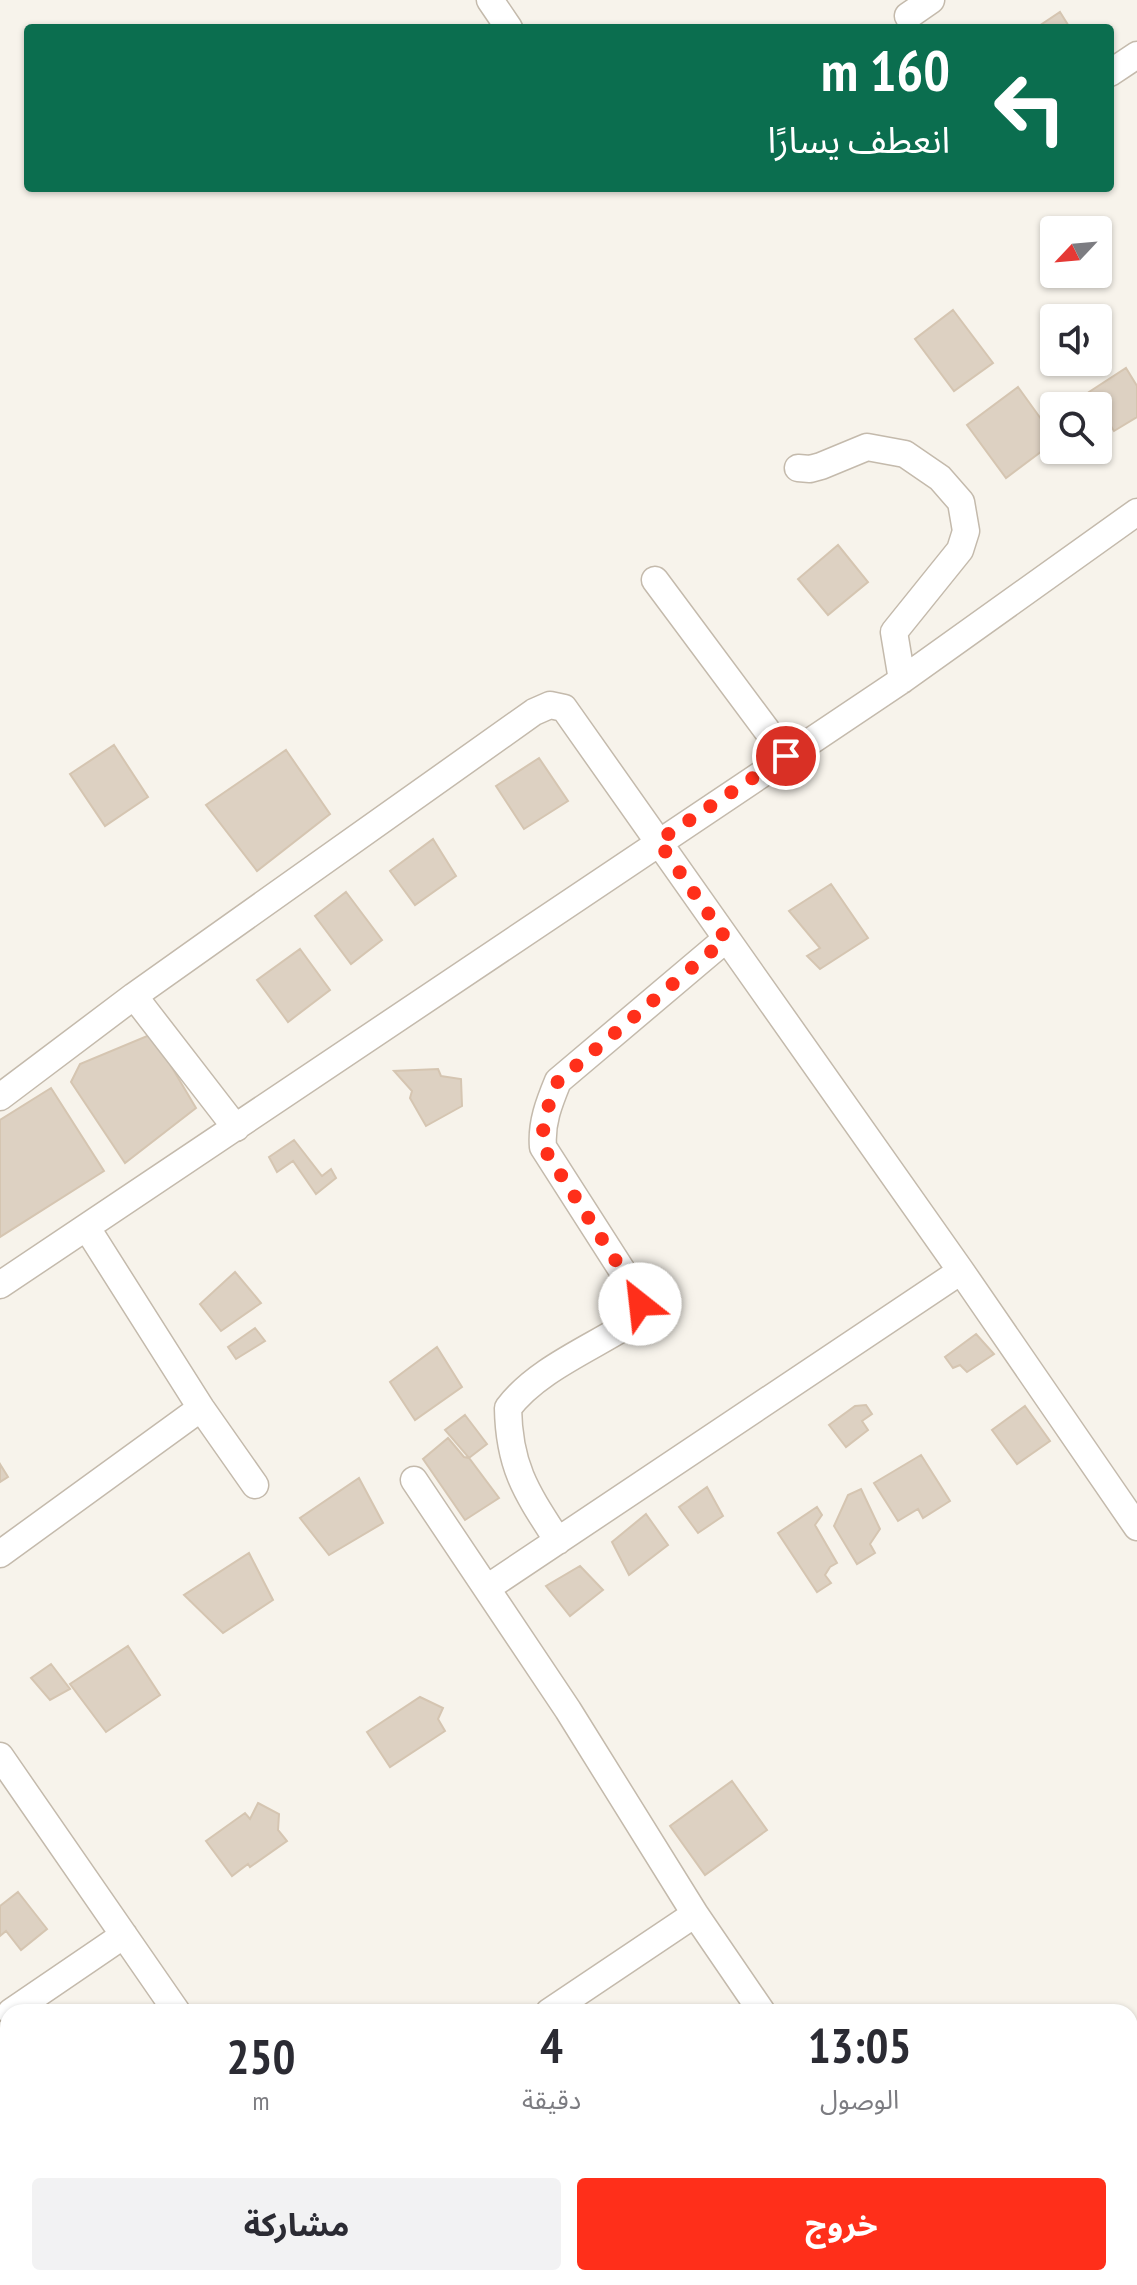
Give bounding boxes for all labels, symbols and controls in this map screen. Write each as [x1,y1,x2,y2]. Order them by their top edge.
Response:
text: 160 m [821,34,950,106]
icon: left [978,56,1082,160]
text: انعطف يسارًا [768,116,950,163]
north arrow [1040,216,1112,288]
map controls [1040,216,1112,464]
button: sound [1040,304,1112,376]
button: search [1040,392,1112,464]
pin [752,722,820,790]
icon: arrive [764,734,808,778]
position arrow [598,1262,682,1346]
text: 4 [540,2014,563,2076]
text: 13:05 [808,2014,911,2076]
text: 250 [227,2025,295,2087]
text: دقيقة [522,2083,581,2116]
text: الوصول [820,2083,899,2116]
text: m [253,2084,269,2117]
button: مشاركة [32,2178,561,2270]
button: خروج [577,2178,1106,2270]

